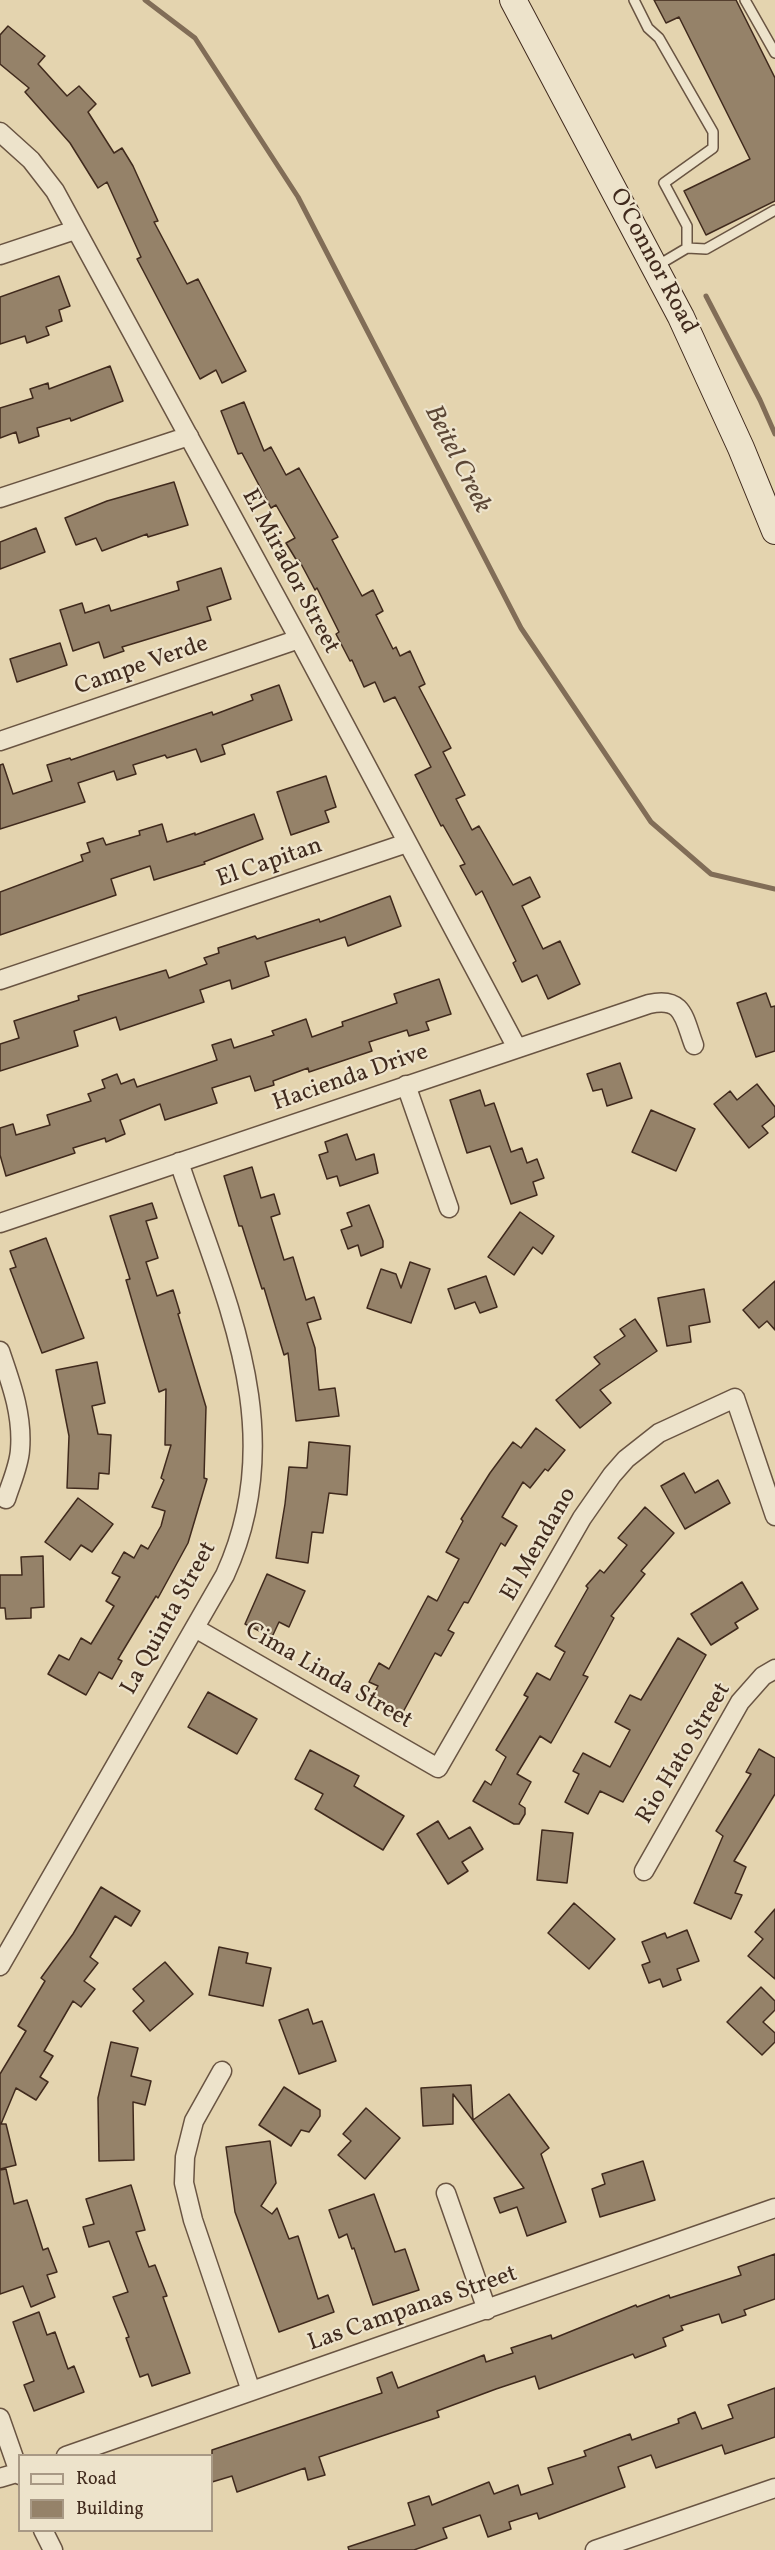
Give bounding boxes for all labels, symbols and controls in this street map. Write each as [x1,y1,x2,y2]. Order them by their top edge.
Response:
street label: O'Connor Road [602,184,702,340]
water label: Beitel Creek [416,401,496,519]
street label: El Mirador Street [234,485,344,659]
street label: Campe Verde [71,631,213,703]
street label: El Capitan [213,833,327,895]
street label: Hacienda Drive [269,1039,433,1119]
street label: El Mendano [496,1483,584,1607]
street label: La Quinta Street [116,1537,224,1701]
street label: Cima Linda Street [239,1617,417,1737]
street label: Rio Hato Street [632,1678,738,1830]
street label: Las Campanas Street [305,2261,521,2359]
legend [18,2454,213,2532]
text: Road [76,2467,117,2492]
text: Building [76,2497,144,2522]

